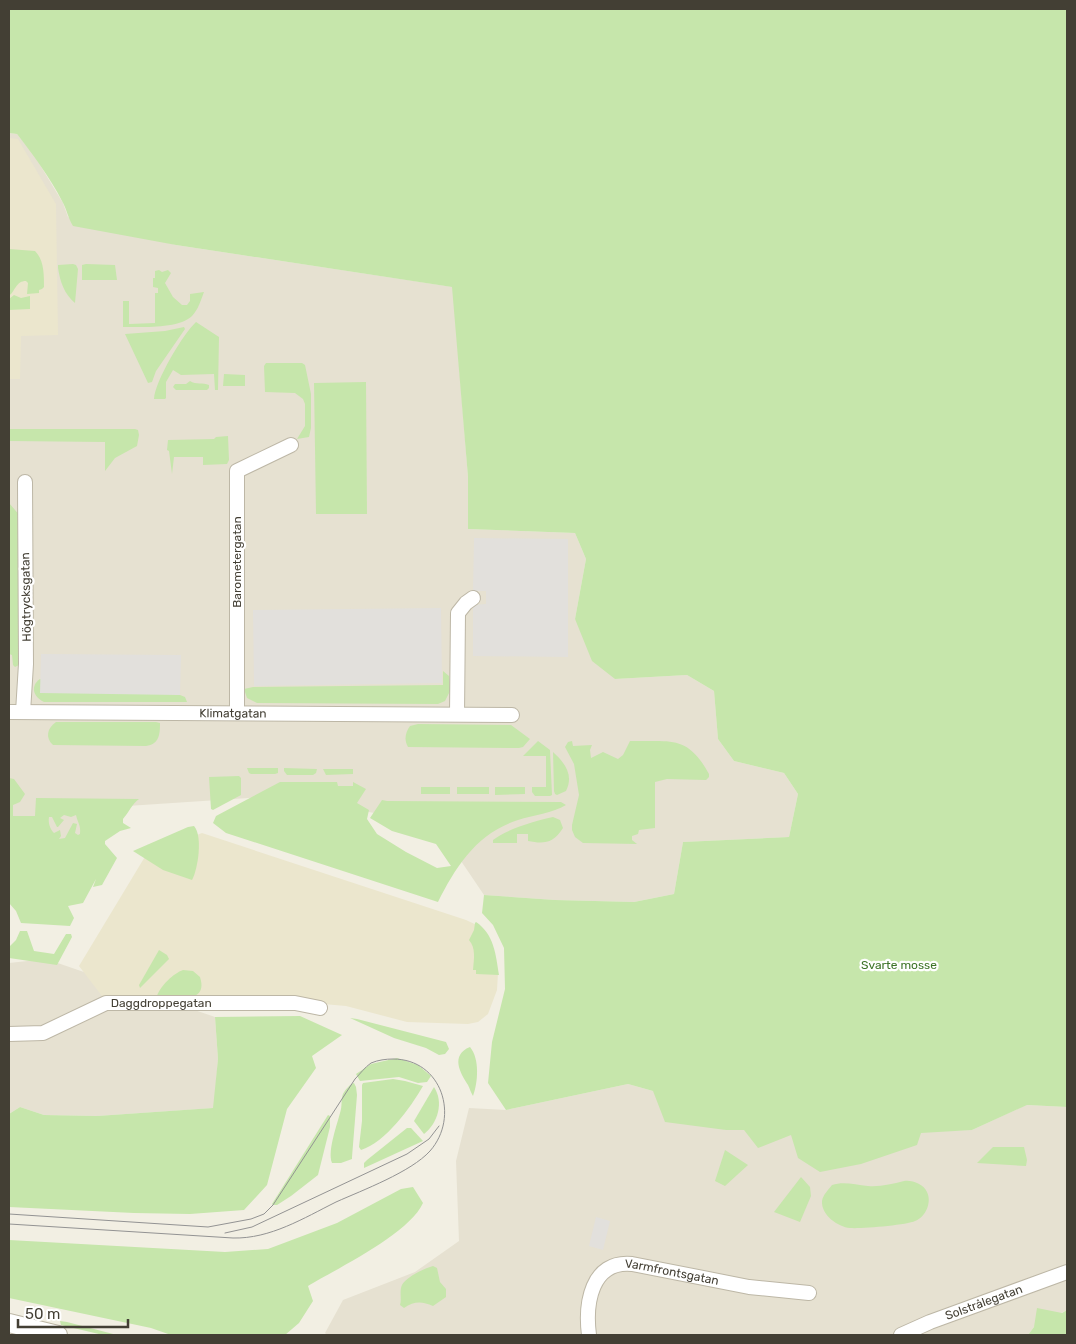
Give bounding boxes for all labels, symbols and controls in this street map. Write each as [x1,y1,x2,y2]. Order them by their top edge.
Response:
street label: Barometergatan [230,516,244,608]
street label: Högtrycksgatan [18,552,34,642]
street label: Klimatgatan [199,706,267,721]
park label: Svarte mosse [861,958,937,972]
street label: Daggdroppegatan [111,996,212,1010]
street label: Varmfrontsgatan [625,1257,720,1288]
street label: Solstrålegatan [943,1282,1024,1323]
scale bar [18,1296,128,1328]
text: 50 m [25,1305,60,1323]

